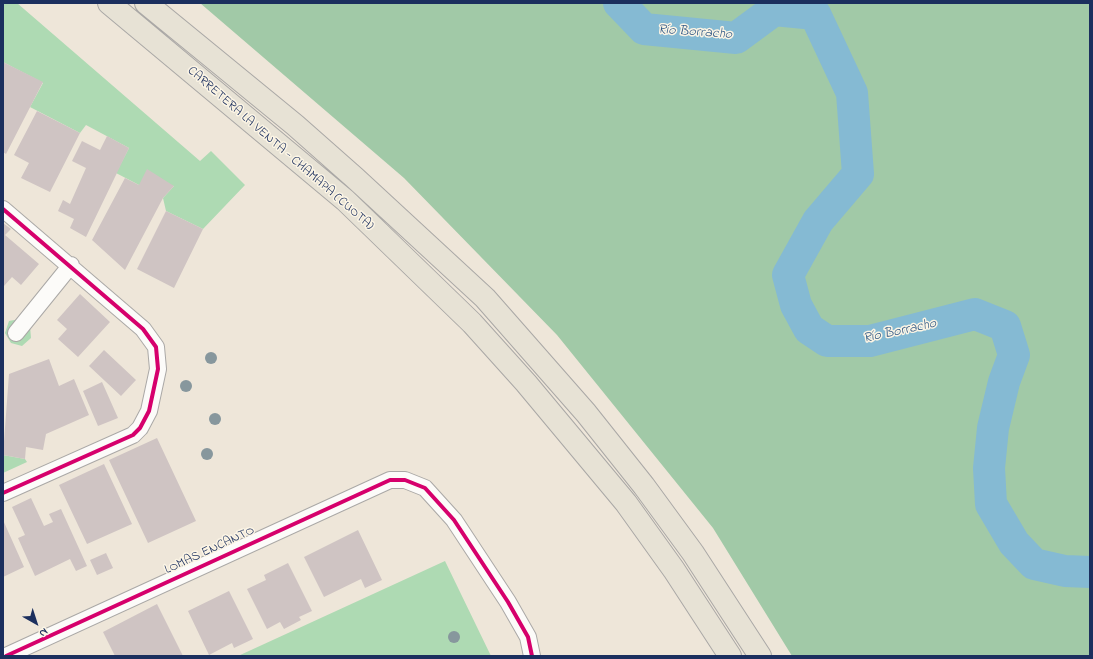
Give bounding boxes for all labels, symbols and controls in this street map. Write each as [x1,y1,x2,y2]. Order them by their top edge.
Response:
water label: Río Borracho [657,22,733,44]
street label: CARRETERA LA VENTA - CHAMAPA (CUOTA) [184,64,376,234]
water label: Río Borracho [862,316,938,348]
street label: LOMAS ENCANTO [163,523,257,579]
north arrow [16,603,56,643]
text: N [36,624,51,641]

